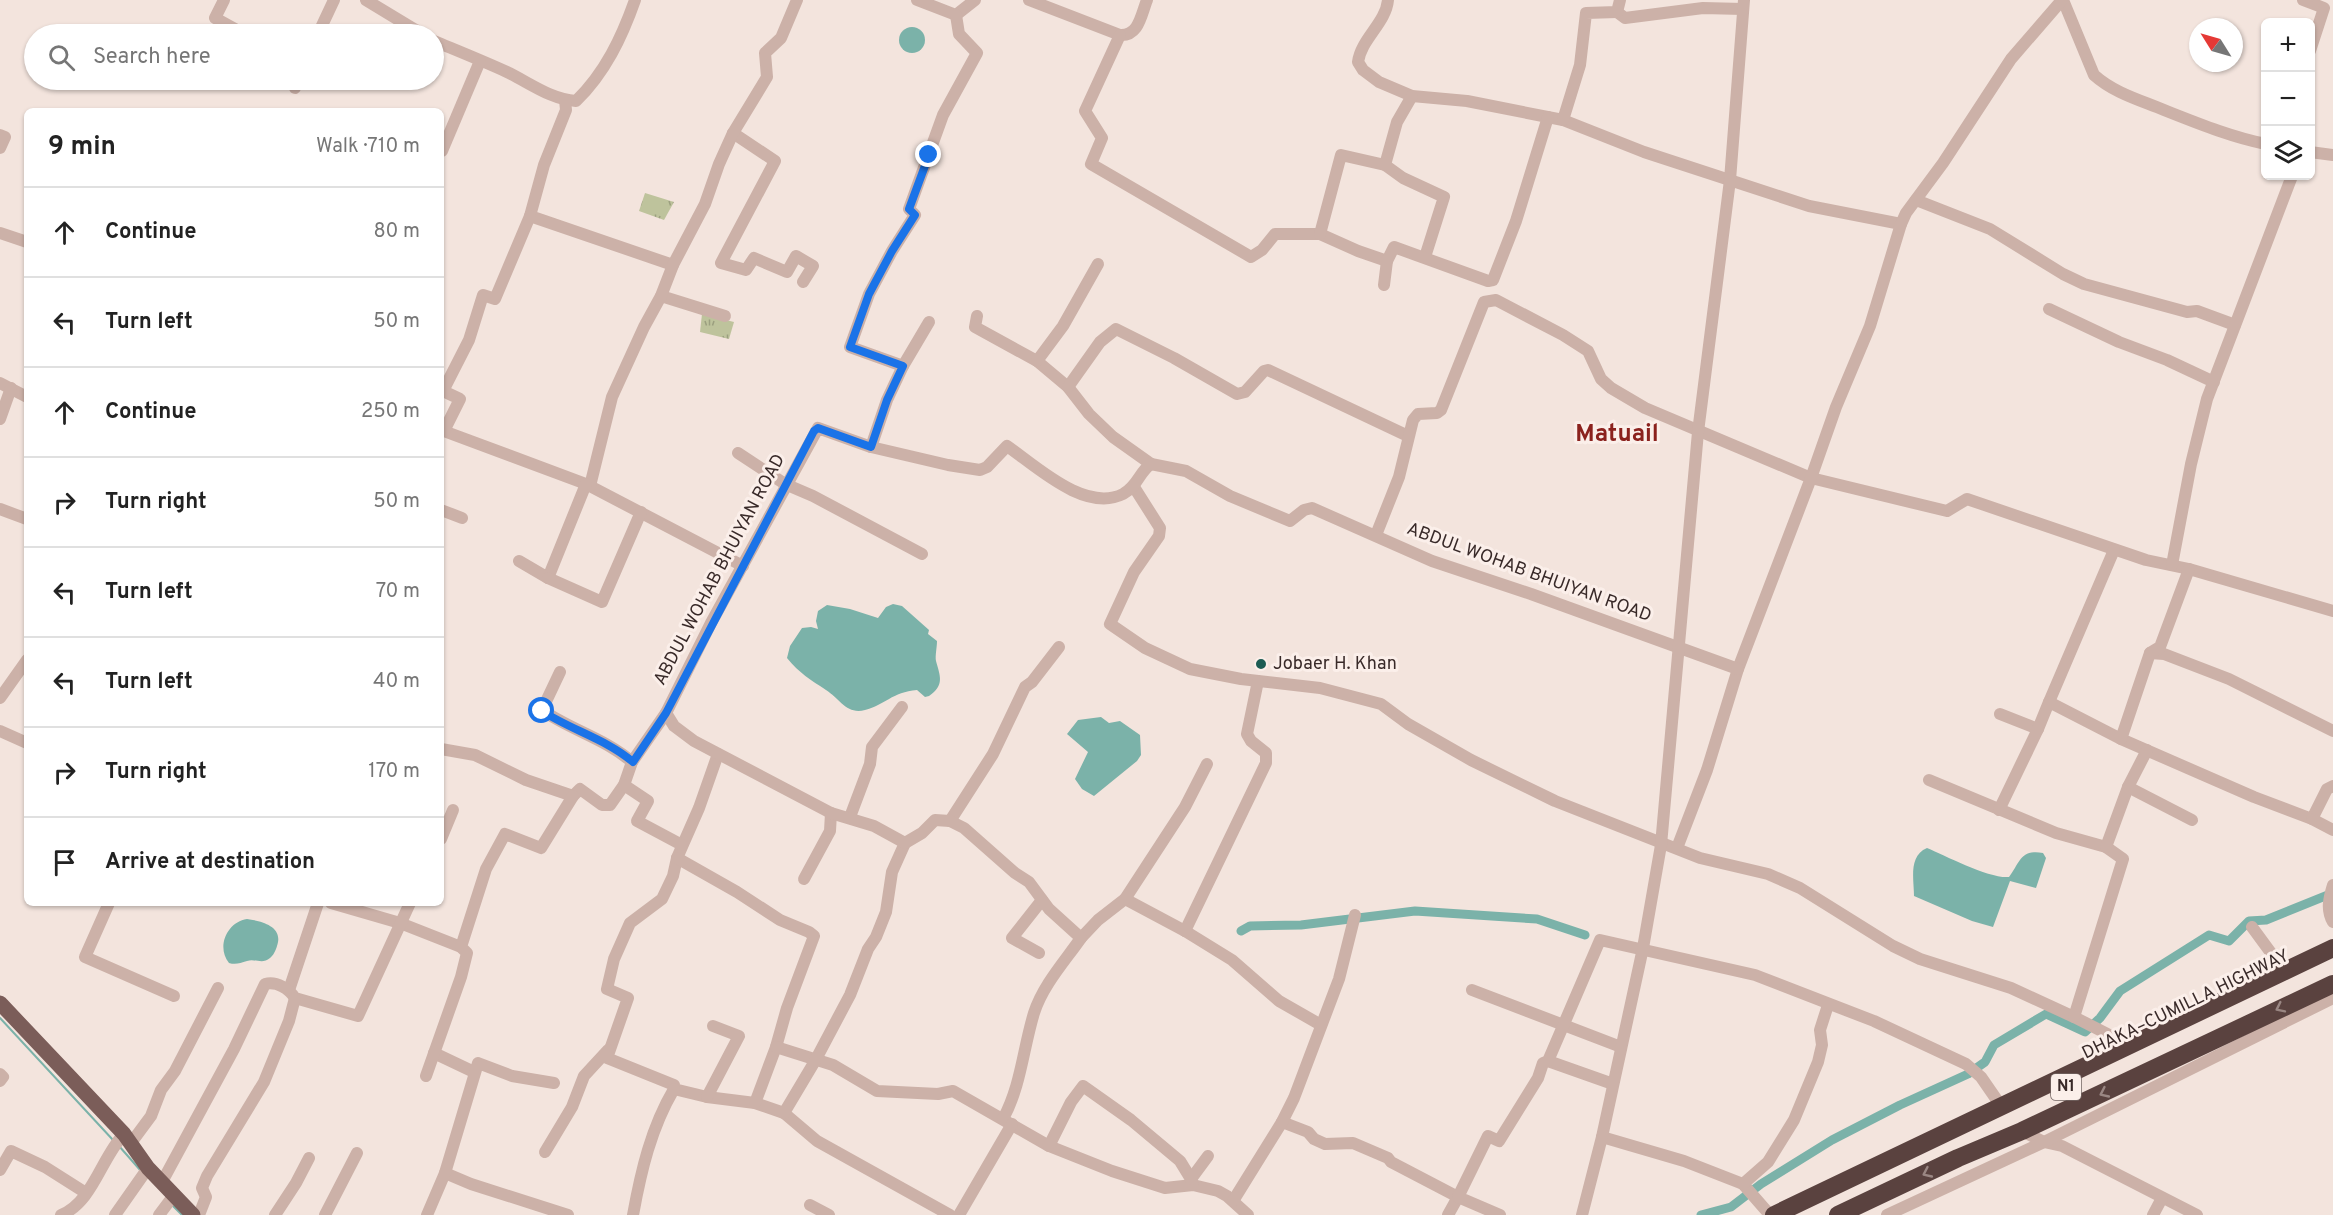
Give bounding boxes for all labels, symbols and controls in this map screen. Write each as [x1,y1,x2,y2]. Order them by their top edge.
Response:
north arrow [2189,18,2243,72]
map controls [2261,18,2315,180]
button: + [2261,18,2315,72]
search box [24,24,444,90]
icon: search [45,41,78,74]
text: Search here [93,44,211,71]
button: − [2261,72,2315,126]
button: layers [2261,126,2315,180]
text: 9 min [48,131,116,164]
text: Walk · 710 m [316,134,420,160]
route end [915,141,941,167]
icon: ahead [48,216,81,249]
text: Continue [105,219,196,246]
text: 80 m [374,219,420,245]
icon: left [48,306,81,339]
text: Turn left [105,309,193,336]
text: 50 m [373,309,420,335]
icon: ahead [48,396,81,429]
text: Continue [105,399,196,426]
text: 250 m [361,399,420,425]
district label: Matuail [1575,420,1659,450]
street label: ABDUL WOHAB BHUIYAN ROAD [649,450,791,690]
icon: right [48,486,81,519]
text: Turn right [105,489,207,516]
text: 50 m [373,489,420,515]
street label: ABDUL WOHAB BHUIYAN ROAD [1403,518,1655,628]
icon: left [48,576,81,609]
text: Turn left [105,579,193,606]
text: 70 m [376,579,420,605]
place label: Jobaer H. Khan [1273,653,1397,676]
marker: Jobaer H. Khan [1254,657,1268,671]
icon: left [48,666,81,699]
text: Turn left [105,669,193,696]
text: 40 m [373,669,420,695]
route start [528,697,554,723]
icon: right [48,756,81,789]
text: Turn right [105,759,207,786]
text: 170 m [368,759,420,785]
icon: arrive [48,846,81,879]
text: Arrive at destination [105,849,315,876]
street label: DHAKA–CUMILLA HIGHWAY [2079,945,2293,1065]
one-way arrow [2275,1001,2286,1013]
road number: N1 [2051,1074,2081,1100]
one-way arrow [2100,1085,2111,1097]
one-way arrow [1922,1166,1933,1178]

